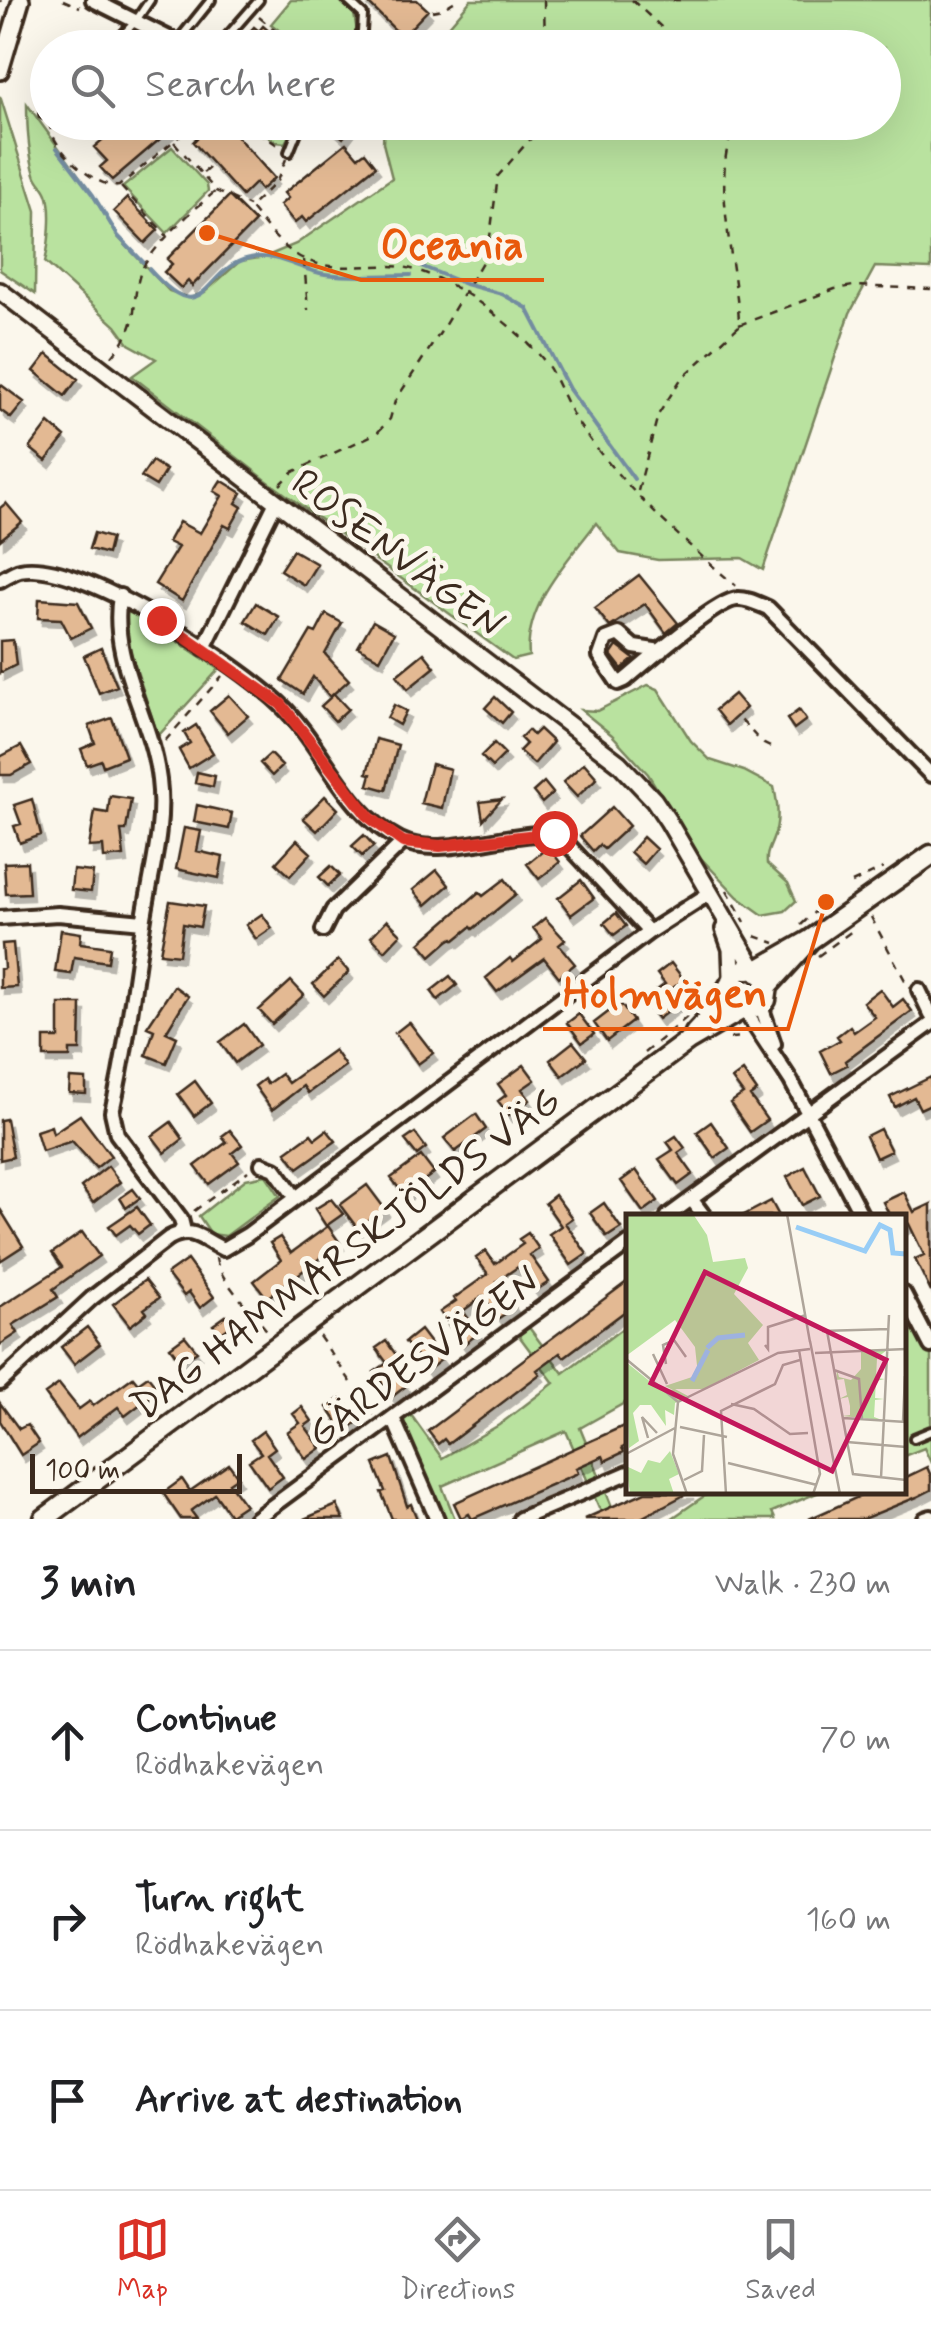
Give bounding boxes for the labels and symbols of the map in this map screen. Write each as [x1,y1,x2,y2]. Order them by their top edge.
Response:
callout: Oceania [361,208,544,280]
text: Oceania [380,220,524,275]
street label: ROSENVÄGEN [280,458,514,653]
route end [139,598,185,644]
route start [532,811,578,857]
callout: Holmvägen [543,957,788,1029]
text: Holmvägen [563,968,767,1024]
street label: DAG HAMMARSKJÖLDS VÄG [121,1076,572,1433]
inset map [626,1214,906,1494]
street label: GÄRDESVÄGEN [297,1256,552,1461]
scale bar [30,1449,242,1494]

